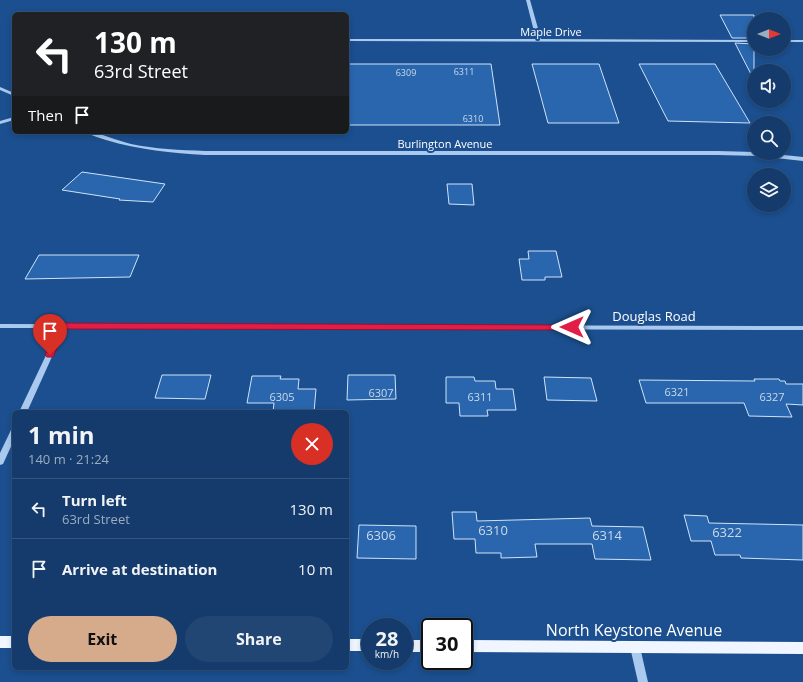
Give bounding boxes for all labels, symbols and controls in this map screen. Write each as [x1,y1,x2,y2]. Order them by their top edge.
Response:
north arrow [747,12,791,56]
map controls [747,12,791,212]
text: 130 m [94,23,177,61]
street label: Maple Drive [520,24,582,39]
icon: left [28,28,80,80]
text: 63rd Street [94,59,188,83]
button: sound [747,64,791,108]
house number: 6311 [454,65,474,78]
house number: 6309 [396,66,416,79]
icon: arrive [71,104,93,126]
text: Then [28,105,63,125]
house number: 6310 [463,112,483,125]
button: search [747,116,791,160]
street label: Burlington Avenue [397,136,493,151]
button: layers [747,168,791,212]
position arrow [551,306,593,348]
street label: Douglas Road [612,307,696,325]
pin [33,314,67,355]
icon: arrive [39,320,61,342]
house number: 6321 [664,384,690,399]
house number: 6307 [368,385,394,400]
house number: 6305 [269,389,295,404]
house number: 6311 [467,389,493,404]
house number: 6327 [759,389,785,404]
text: 1 min [28,418,95,451]
button: close [291,423,333,465]
text: 140 m · 21:24 [28,450,109,468]
text: Turn left [62,490,127,510]
icon: left [28,498,50,520]
text: 130 m [289,499,333,519]
text: 63rd Street [62,510,130,528]
house number: 6310 [478,521,508,539]
house number: 6322 [712,523,742,541]
house number: 6306 [366,526,396,544]
house number: 6314 [592,526,622,544]
icon: arrive [28,558,50,580]
text: Arrive at destination [62,559,217,579]
text: 10 m [298,559,333,579]
button: Exit [28,616,177,662]
button: Share [185,616,333,662]
speed limit sign: 30 [421,618,473,670]
street label: North Keystone Avenue [546,619,722,641]
text: 28 [376,625,398,652]
text: km/h [375,647,399,661]

